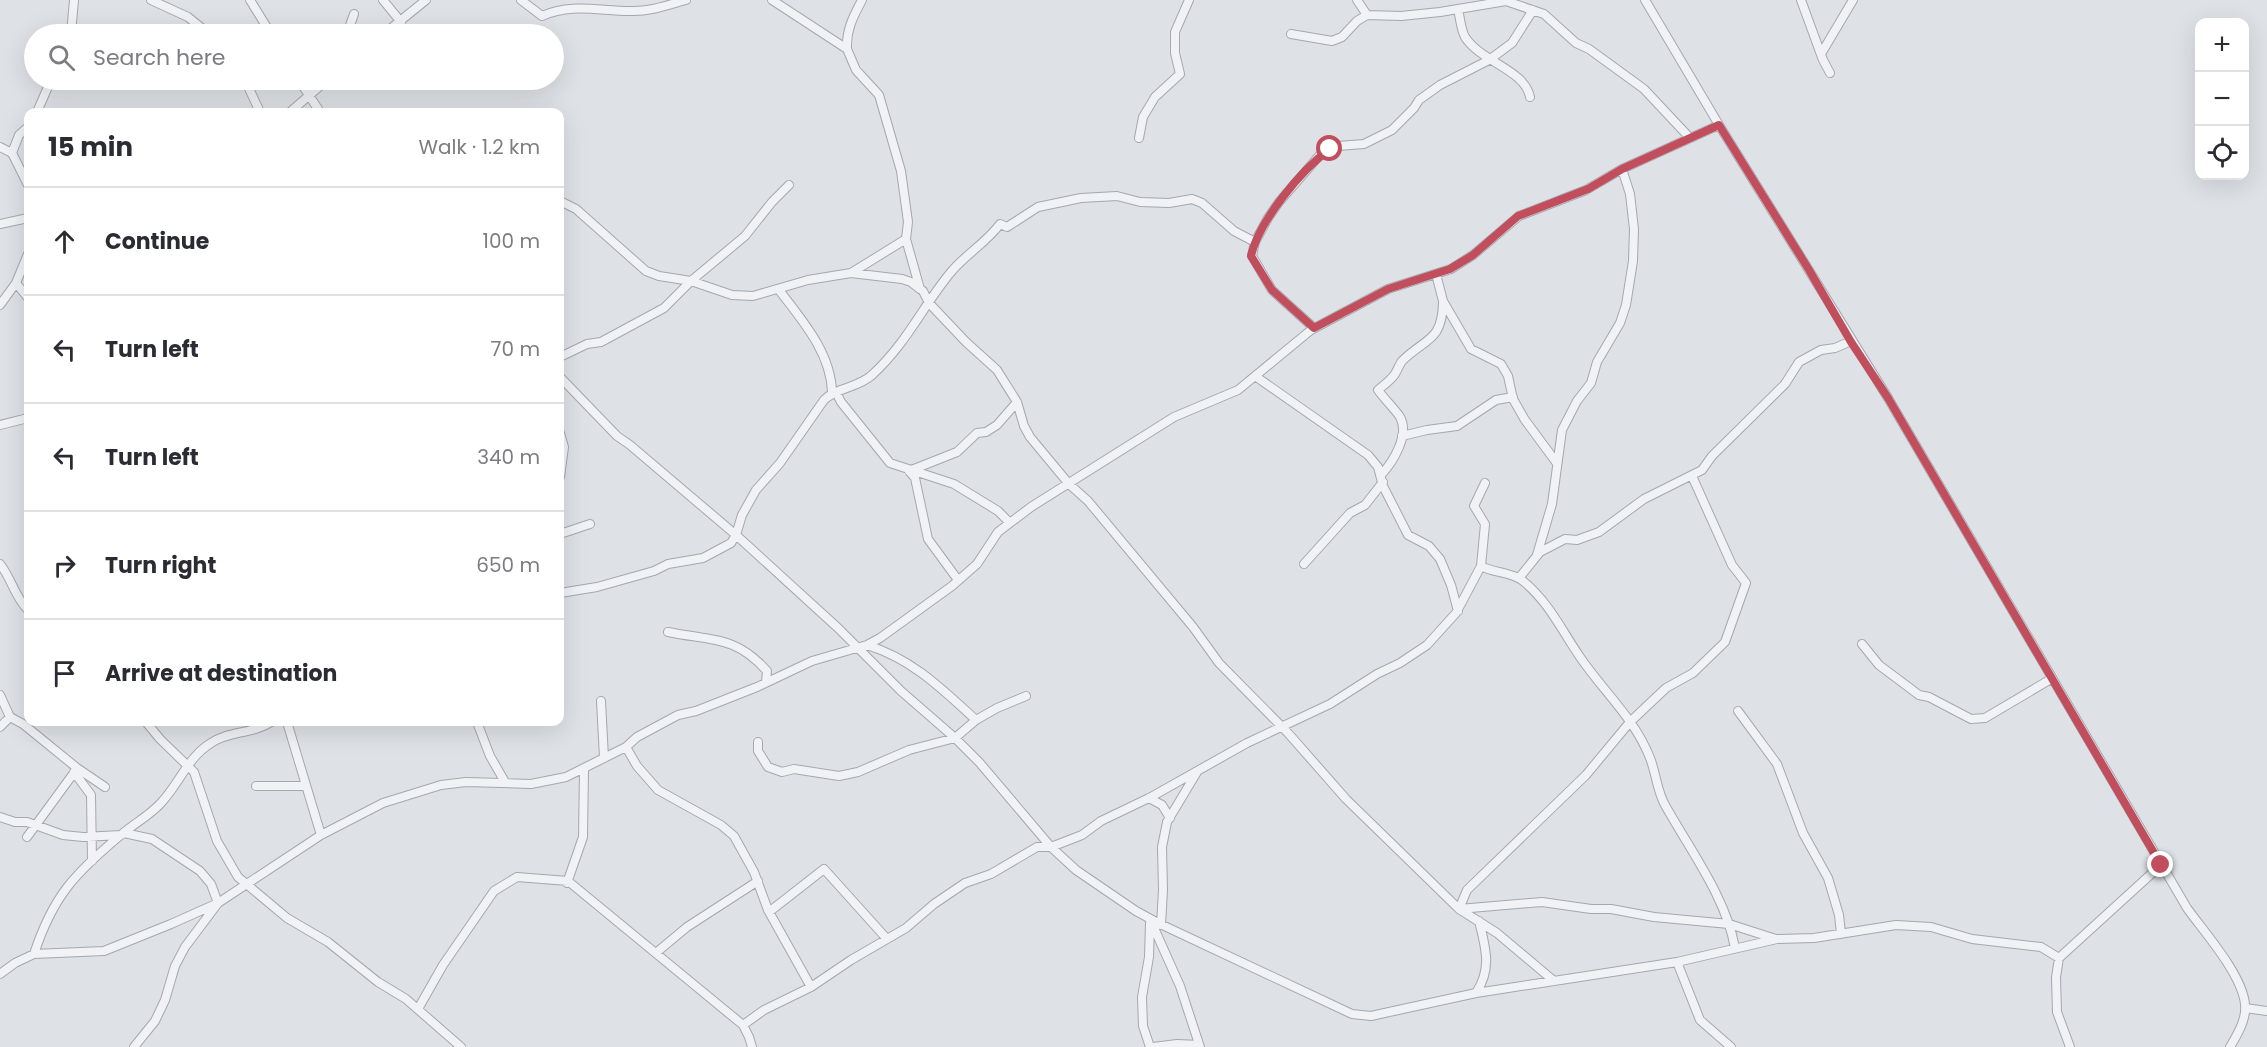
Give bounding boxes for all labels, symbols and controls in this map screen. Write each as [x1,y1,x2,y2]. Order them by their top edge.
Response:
map controls [2195,18,2249,180]
button: + [2195,18,2249,72]
search box [24,24,564,90]
icon: search [45,41,78,74]
text: Search here [93,42,226,73]
button: − [2195,72,2249,126]
button: locate [2195,126,2249,180]
text: 15 min [48,129,133,165]
text: Walk · 1.2 km [418,133,540,161]
route start [1316,135,1342,161]
icon: ahead [48,225,81,258]
text: Continue [105,226,209,257]
text: 100 m [483,227,540,255]
icon: left [48,333,81,366]
text: Turn left [105,334,199,365]
text: 70 m [491,335,540,363]
icon: left [48,441,81,474]
text: Turn left [105,442,199,473]
text: 340 m [477,443,540,471]
icon: right [48,549,81,582]
text: Turn right [105,550,216,581]
text: 650 m [476,551,540,579]
icon: arrive [48,657,81,690]
text: Arrive at destination [105,658,337,689]
route end [2147,851,2173,877]

